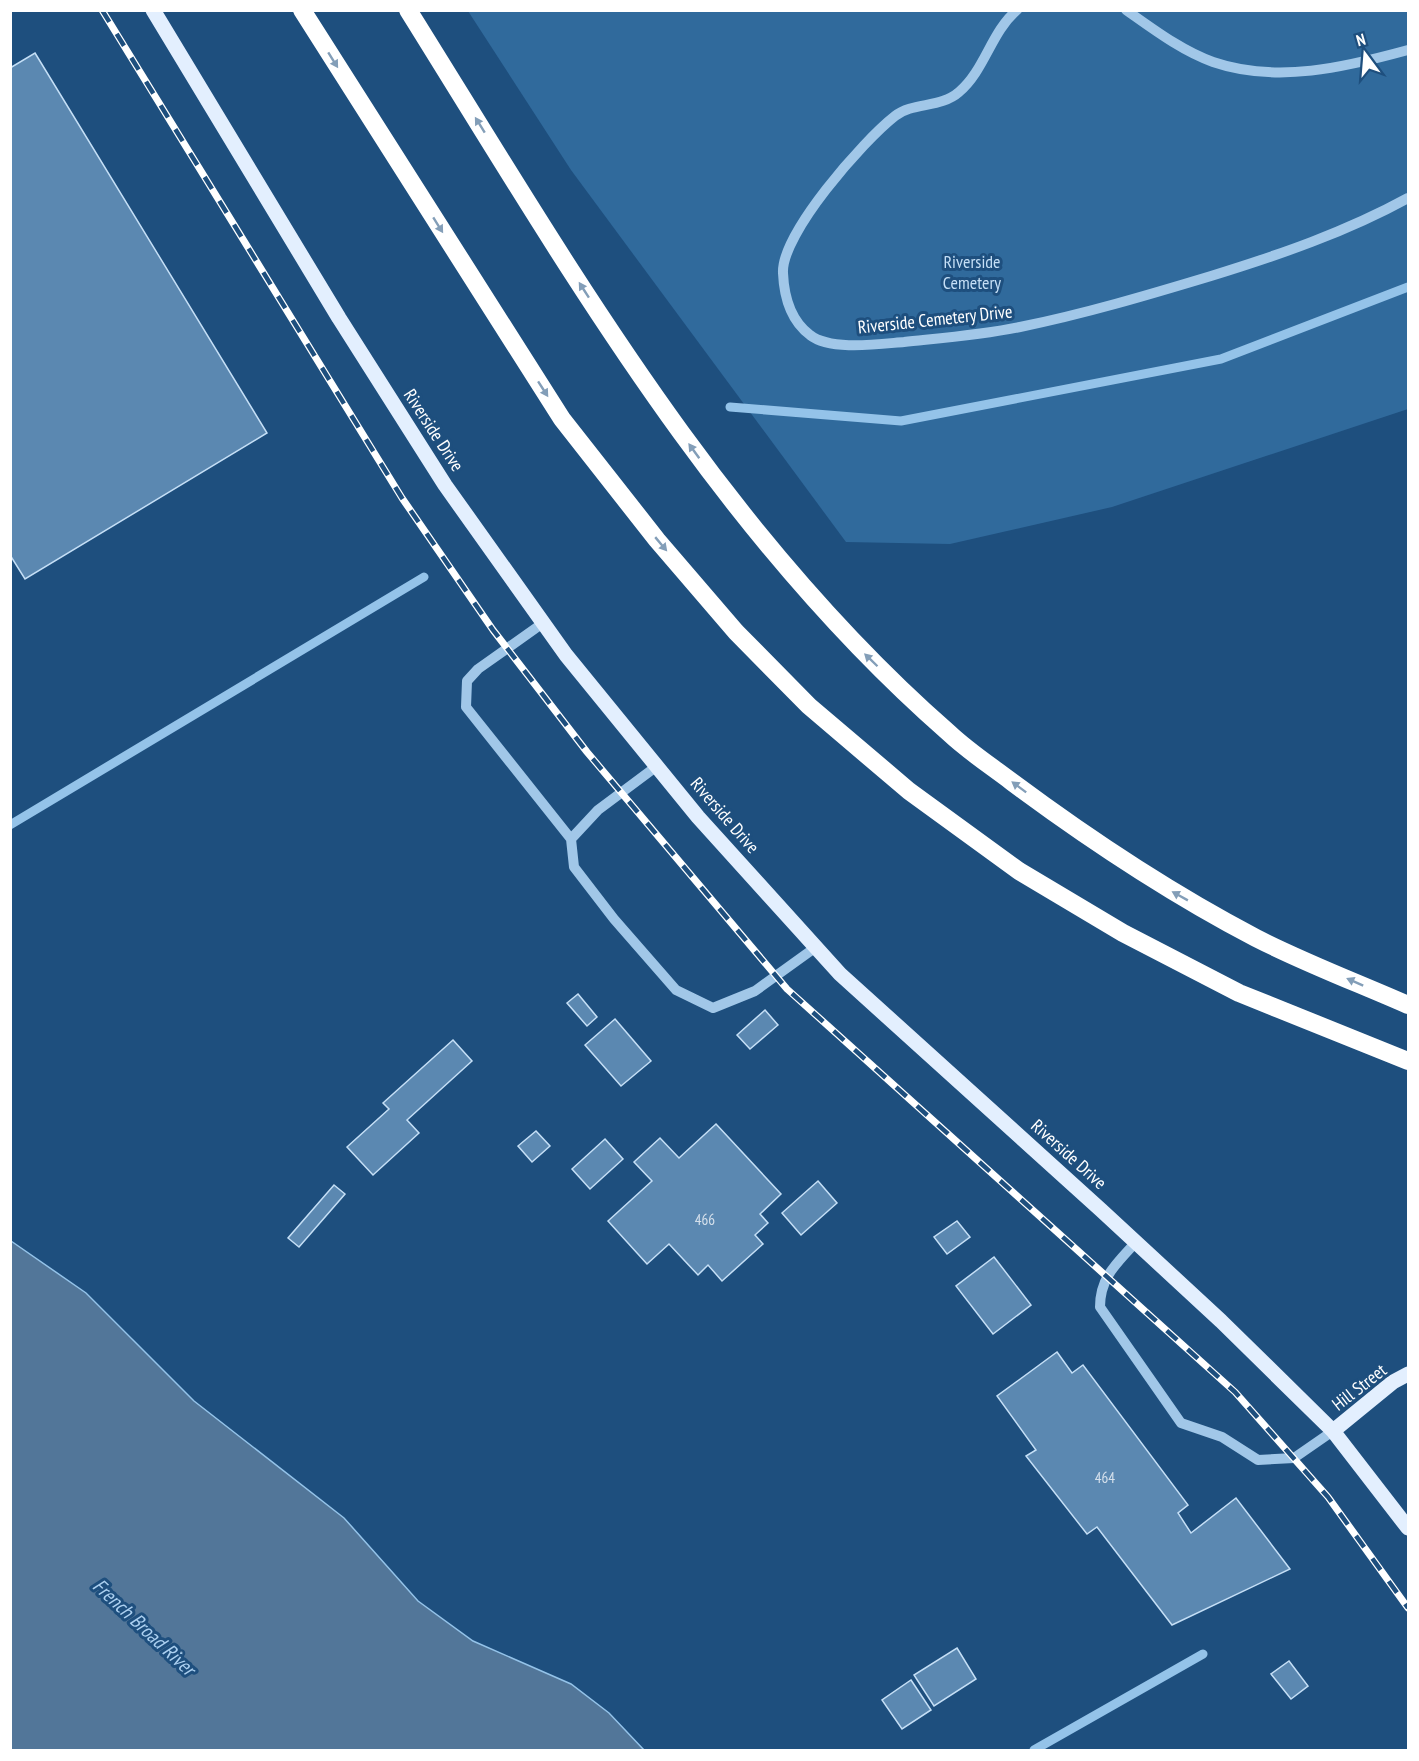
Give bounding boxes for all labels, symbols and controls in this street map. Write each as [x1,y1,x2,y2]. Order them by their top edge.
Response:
north arrow [1335,24,1395,84]
text: N [1354,29,1368,50]
one-way arrow [328,52,339,68]
one-way arrow [474,117,485,133]
one-way arrow [432,217,443,233]
park label: Riverside Cemetery [943,250,1001,294]
one-way arrow [578,282,589,298]
street label: Riverside Cemetery Drive [857,299,1013,339]
one-way arrow [537,381,548,397]
street label: Riverside Drive [399,384,469,476]
one-way arrow [688,443,700,458]
one-way arrow [654,536,667,552]
one-way arrow [865,653,879,667]
street label: Riverside Drive [686,772,764,858]
one-way arrow [1011,781,1026,793]
one-way arrow [1171,891,1188,901]
one-way arrow [1346,976,1364,986]
street label: Riverside Drive [1027,1114,1111,1194]
house number: 466 [695,1210,715,1229]
street label: Hill Street [1327,1359,1391,1415]
house number: 464 [1095,1468,1115,1487]
water label: French Broad River [87,1573,203,1683]

